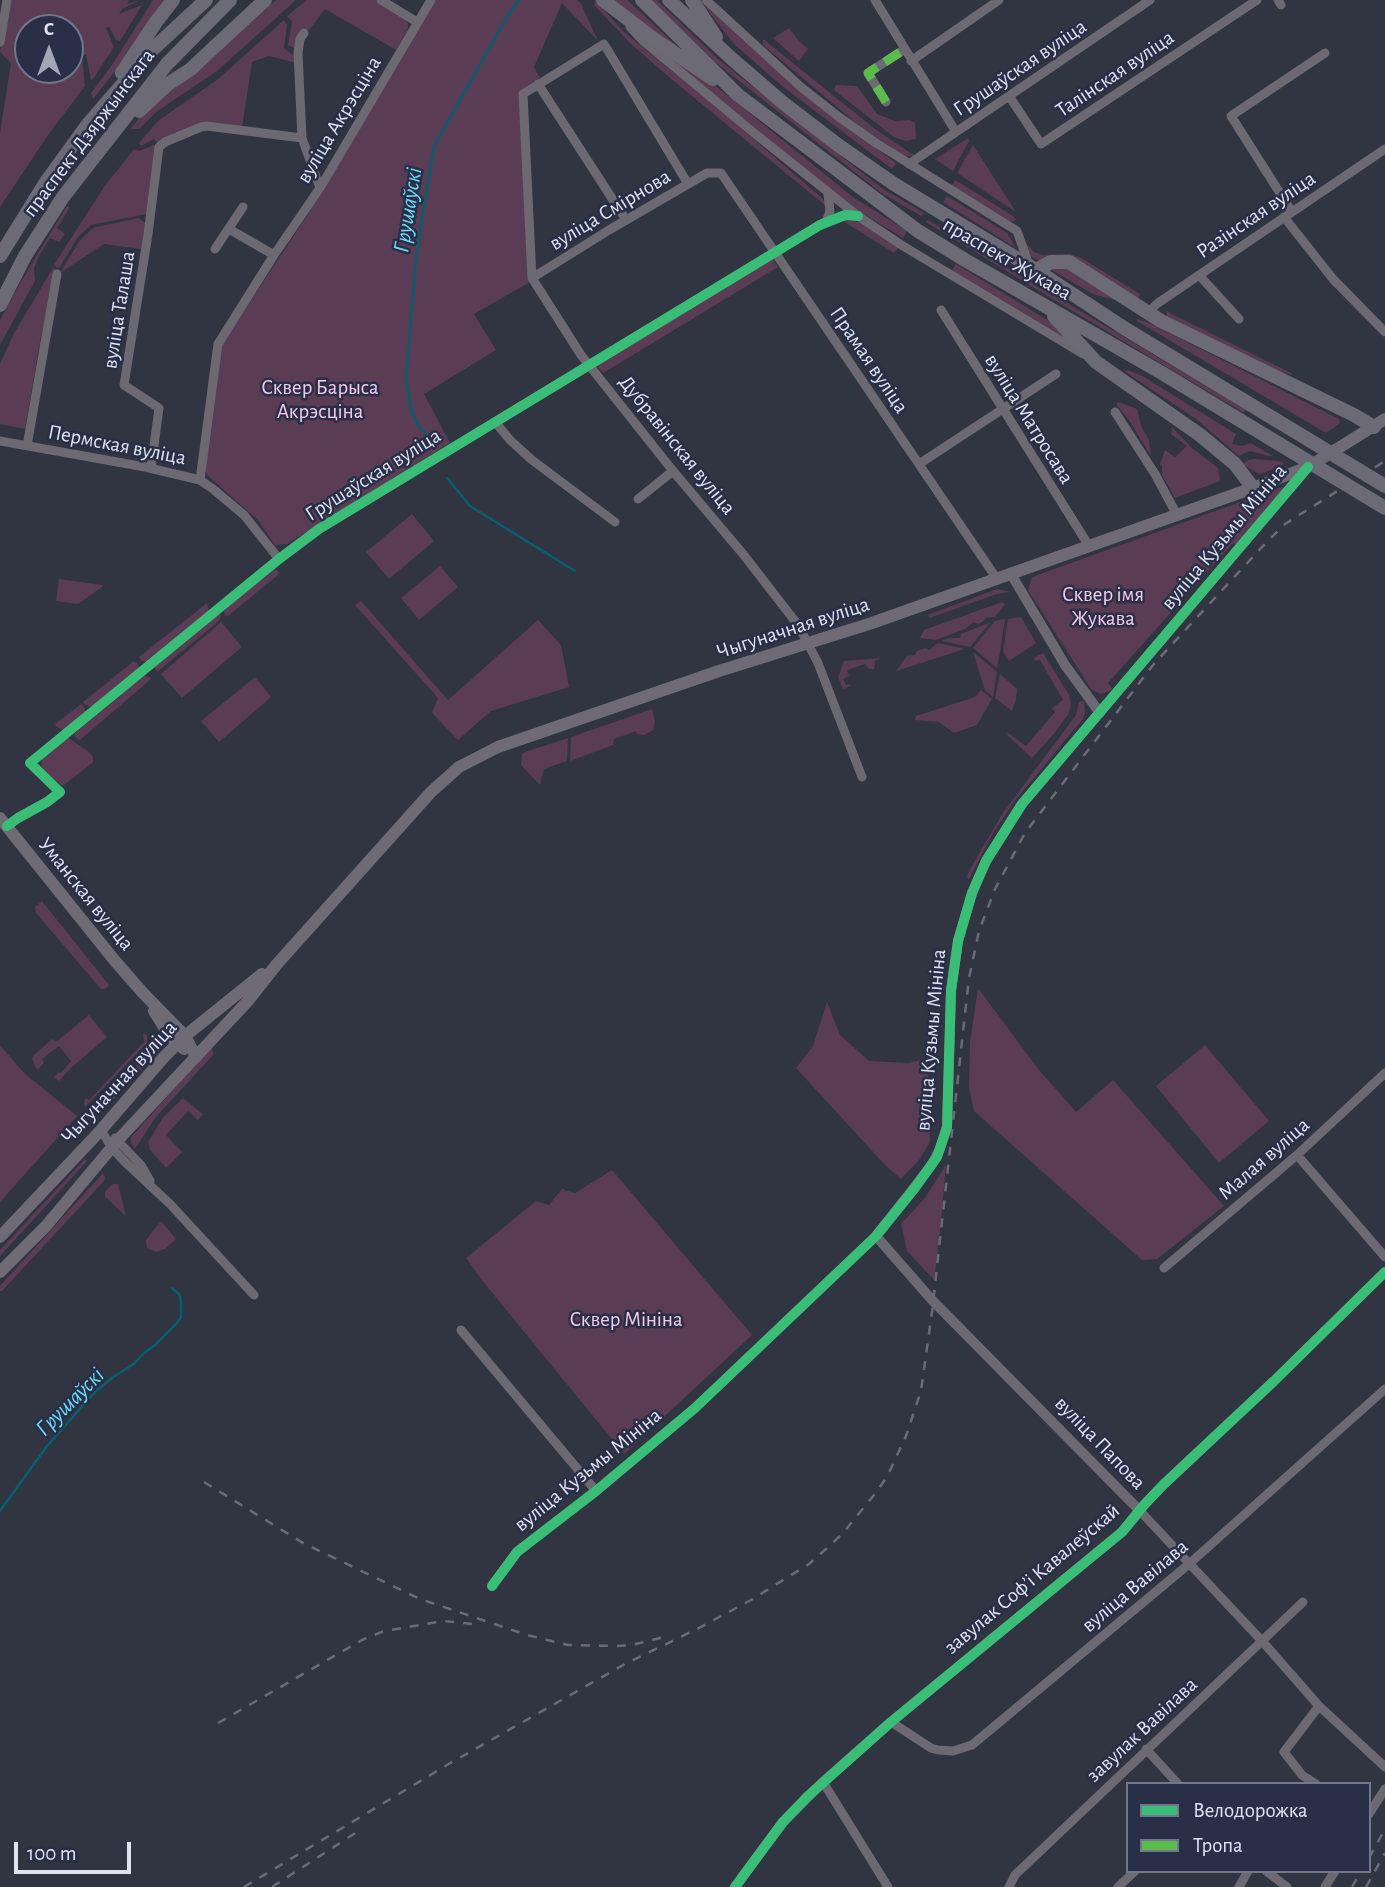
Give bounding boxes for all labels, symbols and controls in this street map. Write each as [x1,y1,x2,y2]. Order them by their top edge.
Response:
north arrow [14,14,84,84]
street label: Грушаўская вуліца [949,14,1091,122]
text: С [44,20,54,39]
street label: Талінская вуліца [1051,25,1179,123]
street label: праспект Дзяржынскага [18,44,160,222]
street label: вуліца Акрэсціна [291,52,387,188]
street label: вуліца Смірнова [545,164,675,256]
water label: Грушаўскі [388,166,428,254]
street label: Разінская вуліца [1192,166,1320,264]
street label: праспект Жукава [938,212,1076,306]
street label: вуліца Талаша [97,249,141,371]
street label: Прамая вуліца [824,302,914,418]
street label: вуліца Матросава [979,349,1079,489]
street label: Дубравінская вуліца [613,370,741,520]
park label: Сквер Барыса Акрэсціна [261,375,379,425]
street label: Пермская вуліца [46,419,188,471]
street label: Грушаўская вуліца [300,423,446,527]
street label: вуліца Кузьмы Мініна [1156,459,1292,615]
park label: Сквер імя Жукава [1062,582,1144,632]
street label: Чыгуначная вуліца [713,591,873,665]
street label: Уманская вуліца [33,832,139,956]
street label: вуліца Кузьмы Мініна [911,948,951,1132]
street label: Чыгуначная вуліца [56,1015,182,1149]
street label: Малая вуліца [1213,1113,1315,1205]
park label: Сквер Мініна [569,1307,683,1333]
water label: Грушаўскі [30,1362,110,1442]
street label: вуліца Папова [1049,1391,1151,1495]
street label: вуліца Кузьмы Мініна [509,1403,667,1537]
street label: завулак Софʼі Кавалеўскай [939,1498,1125,1660]
street label: вуліца Вавілава [1077,1534,1193,1638]
street label: завулак Вавілава [1081,1672,1203,1788]
legend [1126,1782,1371,1873]
text: Велодорожка [1193,1800,1308,1821]
scale bar [18,1828,135,1872]
text: Тропа [1193,1835,1243,1856]
text: 100 m [27,1843,77,1864]

